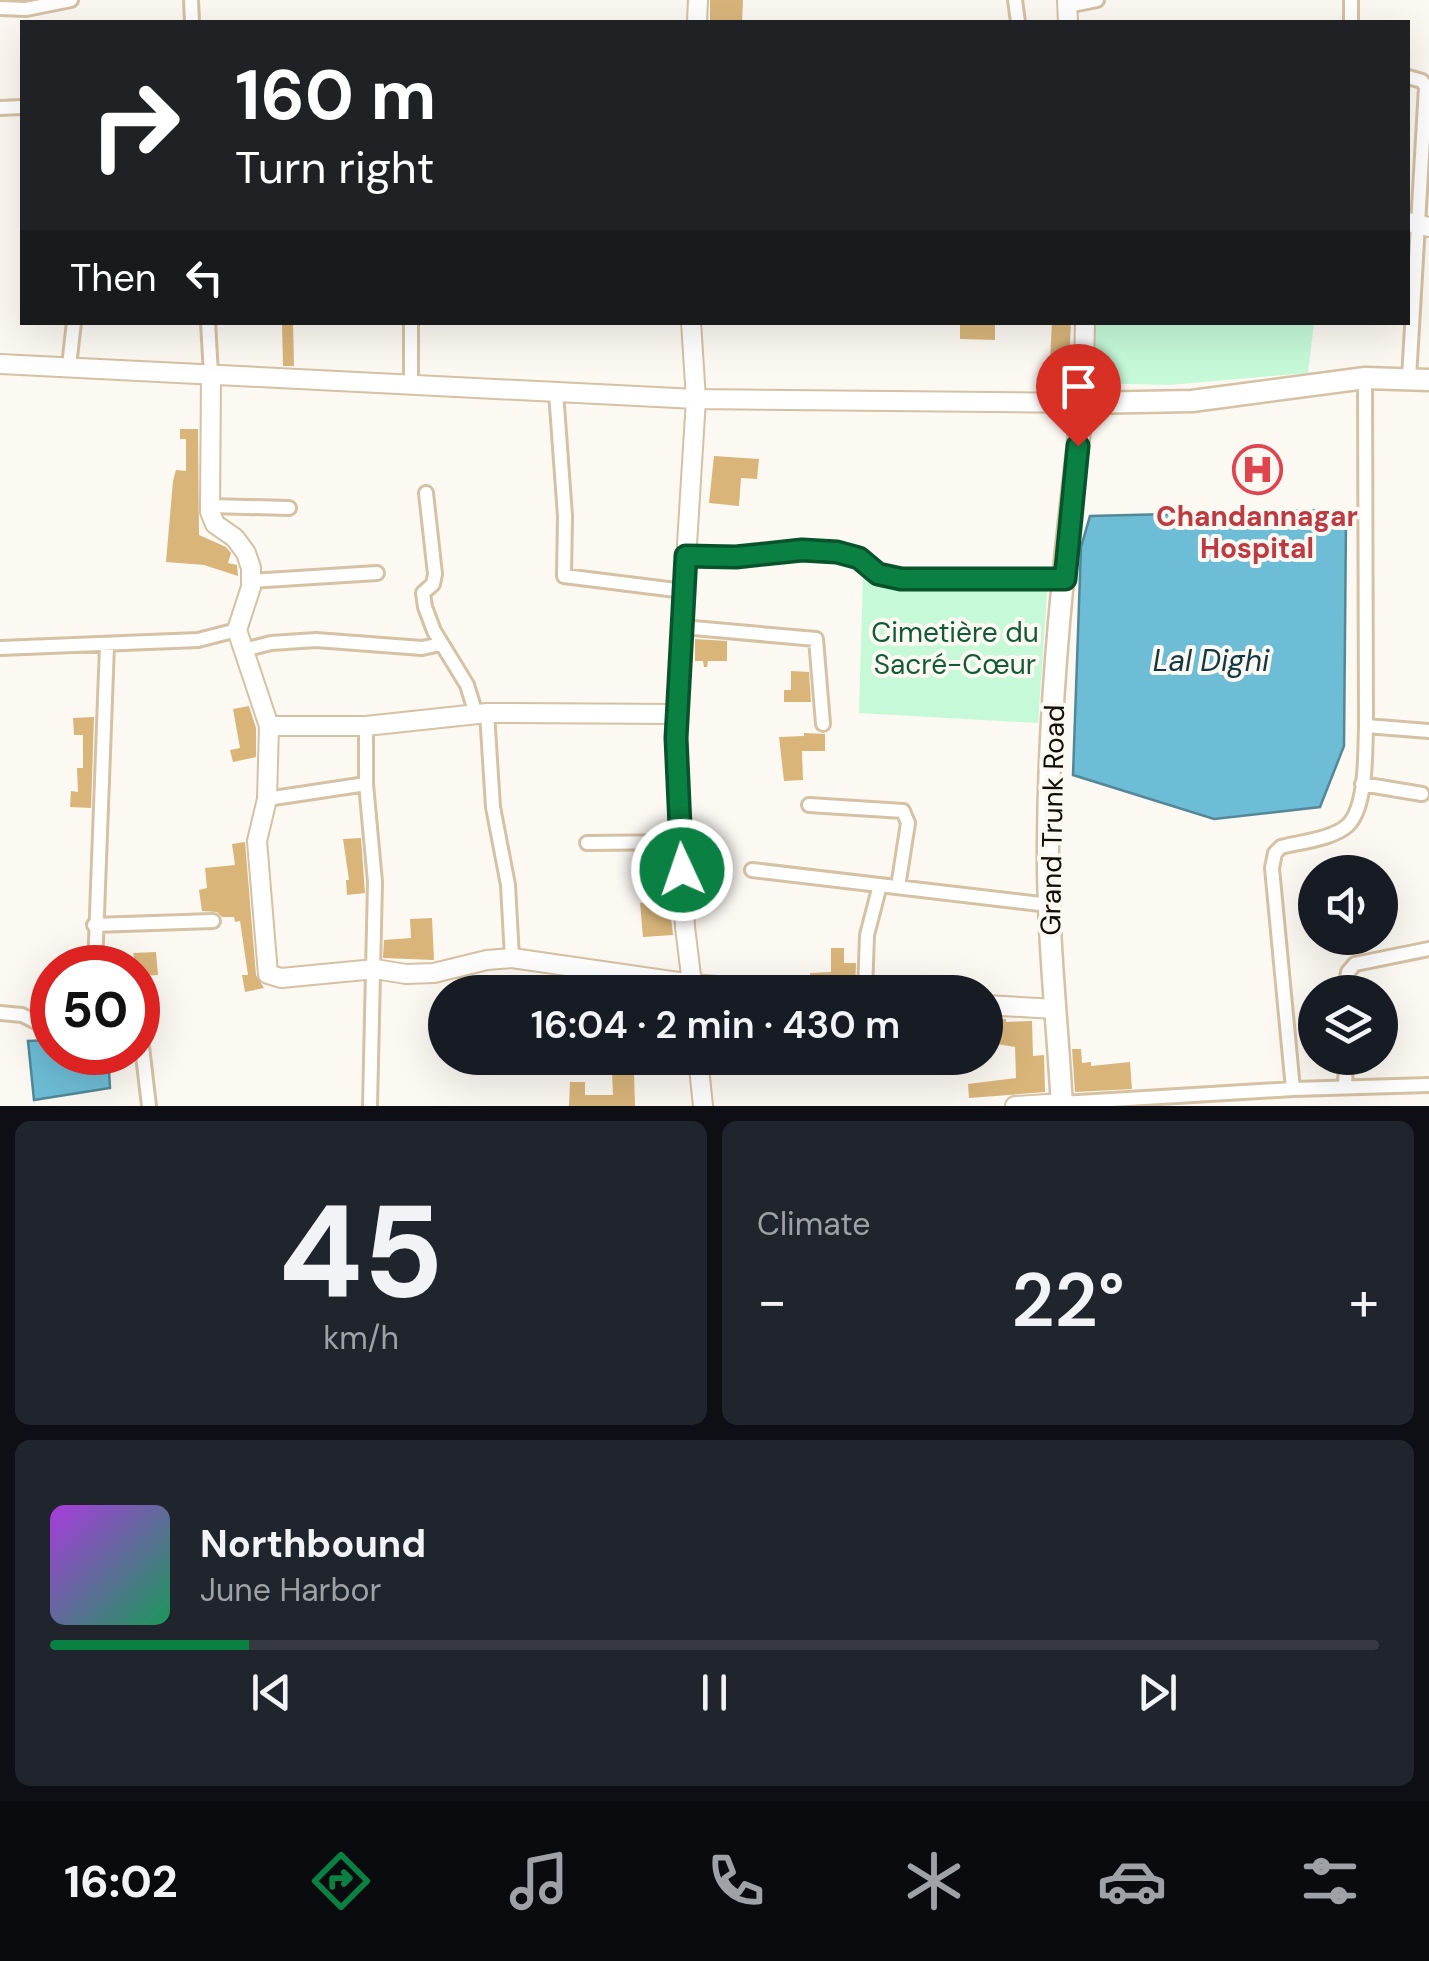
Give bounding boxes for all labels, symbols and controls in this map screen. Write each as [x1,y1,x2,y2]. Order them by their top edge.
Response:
text: 160 m [235,50,436,141]
icon: right [70,60,200,190]
text: Turn right [235,138,434,197]
icon: left [177,250,232,305]
text: Then [70,253,157,303]
pin [1036,344,1121,447]
icon: arrive [1051,359,1106,414]
hospital icon: Chandannagar Hospital [1231,443,1283,495]
place label: Chandannagar Hospital [1156,498,1358,567]
park label: Cimetière du Sacré-Cœur [871,614,1039,683]
water label: Lal Dighi [1153,641,1270,680]
street label: Grand Trunk Road [1032,704,1073,936]
position arrow [630,818,734,922]
map controls [1298,855,1398,1075]
button: sound [1298,855,1398,955]
speed limit sign: 50 [30,945,160,1075]
button: layers [1298,975,1398,1075]
text: 16:04 · 2 min · 430 m [531,1000,900,1050]
text: 45 [278,1167,444,1336]
text: Climate [757,1203,871,1245]
text: 22° [1011,1252,1125,1349]
text: − [757,1265,787,1337]
text: + [1349,1265,1379,1337]
text: km/h [323,1317,399,1359]
text: Northbound [200,1519,426,1569]
text: June Harbor [200,1569,381,1611]
icon: previous [244,1665,299,1720]
icon: pause [687,1665,742,1720]
icon: next [1130,1665,1185,1720]
icon: directions [306,1846,376,1916]
icon: music [504,1846,574,1916]
icon: phone [701,1846,771,1916]
icon: climate [899,1846,969,1916]
icon: car [1097,1846,1167,1916]
icon: filters [1295,1846,1365,1916]
text: 16:02 [64,1852,178,1911]

